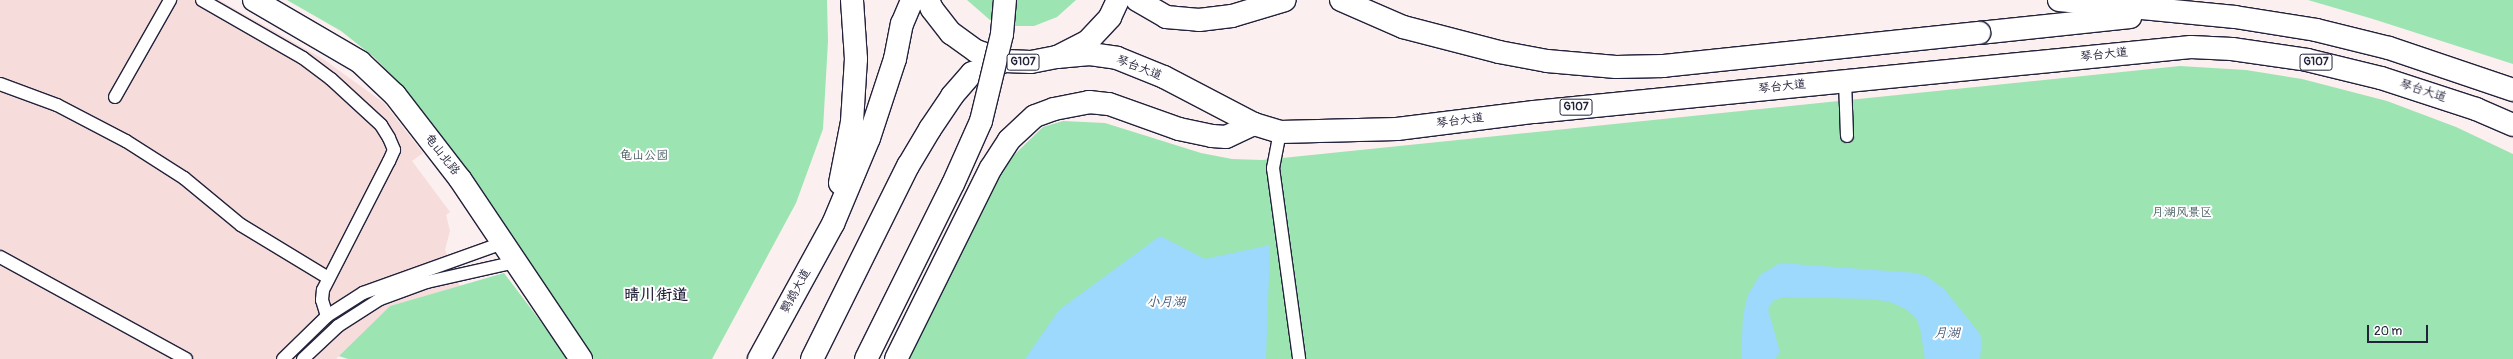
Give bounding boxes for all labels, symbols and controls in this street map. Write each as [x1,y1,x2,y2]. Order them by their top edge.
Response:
street label: 琴台大道 [2079,45,2129,65]
road number: G107 [1006,53,1040,71]
street label: 琴台大道 [1114,53,1164,83]
road number: G107 [2299,53,2333,71]
street label: 琴台大道 [1757,77,1807,97]
street label: 琴台大道 [2398,77,2448,105]
road number: G107 [1559,98,1593,116]
street label: 琴台大道 [1435,111,1485,131]
street label: 龟山北路 [422,132,462,178]
park label: 龟山公园 [620,149,668,163]
park label: 月湖风景区 [2152,206,2212,220]
street label: 鹦鹉大道 [778,267,814,315]
district label: 晴川街道 [624,285,688,305]
water label: 小月湖 [1147,294,1185,310]
scale bar [2369,317,2430,343]
text: 20 m [2374,324,2402,339]
water label: 月湖 [1934,325,1960,341]

